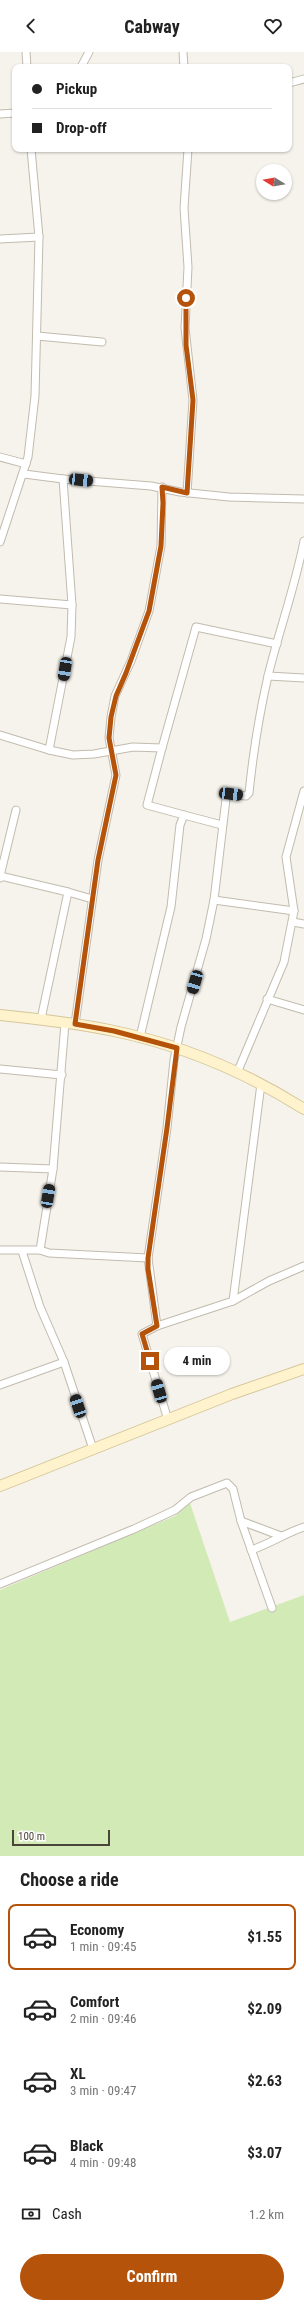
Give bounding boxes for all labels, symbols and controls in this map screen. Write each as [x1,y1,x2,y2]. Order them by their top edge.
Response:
icon: back [20,15,42,37]
icon: heart [262,15,284,37]
text: Cabway [124,16,180,37]
text: Pickup [56,80,97,98]
text: Drop-off [56,119,107,137]
north arrow [256,164,292,200]
map controls [256,164,292,200]
route start [177,289,195,307]
car [68,473,94,487]
car [57,656,73,682]
car [218,787,244,801]
car [186,969,204,995]
car [40,1183,56,1209]
callout: 4 min [164,1347,230,1375]
route end [141,1352,159,1370]
text: 4 min [183,1353,211,1368]
car [150,1378,168,1404]
car [69,1393,87,1419]
scale bar [12,1828,110,1847]
text: 100 m [18,1830,45,1843]
text: Choose a ride [20,1869,119,1890]
icon: car [22,1919,58,1955]
text: Economy [70,1921,124,1939]
text: $1.55 [247,1928,282,1946]
text: 1 min · 09:45 [70,1939,136,1954]
icon: car [22,1991,58,2027]
text: Comfort [70,1993,119,2011]
text: $2.09 [247,2000,282,2018]
text: 2 min · 09:46 [70,2011,136,2026]
icon: car [22,2063,58,2099]
text: XL [70,2065,86,2083]
text: $2.63 [247,2072,282,2090]
text: 3 min · 09:47 [70,2083,136,2098]
icon: car [22,2135,58,2171]
text: Black [70,2137,103,2155]
text: $3.07 [247,2144,282,2162]
text: 4 min · 09:48 [70,2155,136,2170]
icon: cash [20,2203,42,2225]
text: Cash [52,2205,82,2223]
text: 1.2 km [249,2207,284,2222]
button: Confirm [20,2254,284,2300]

